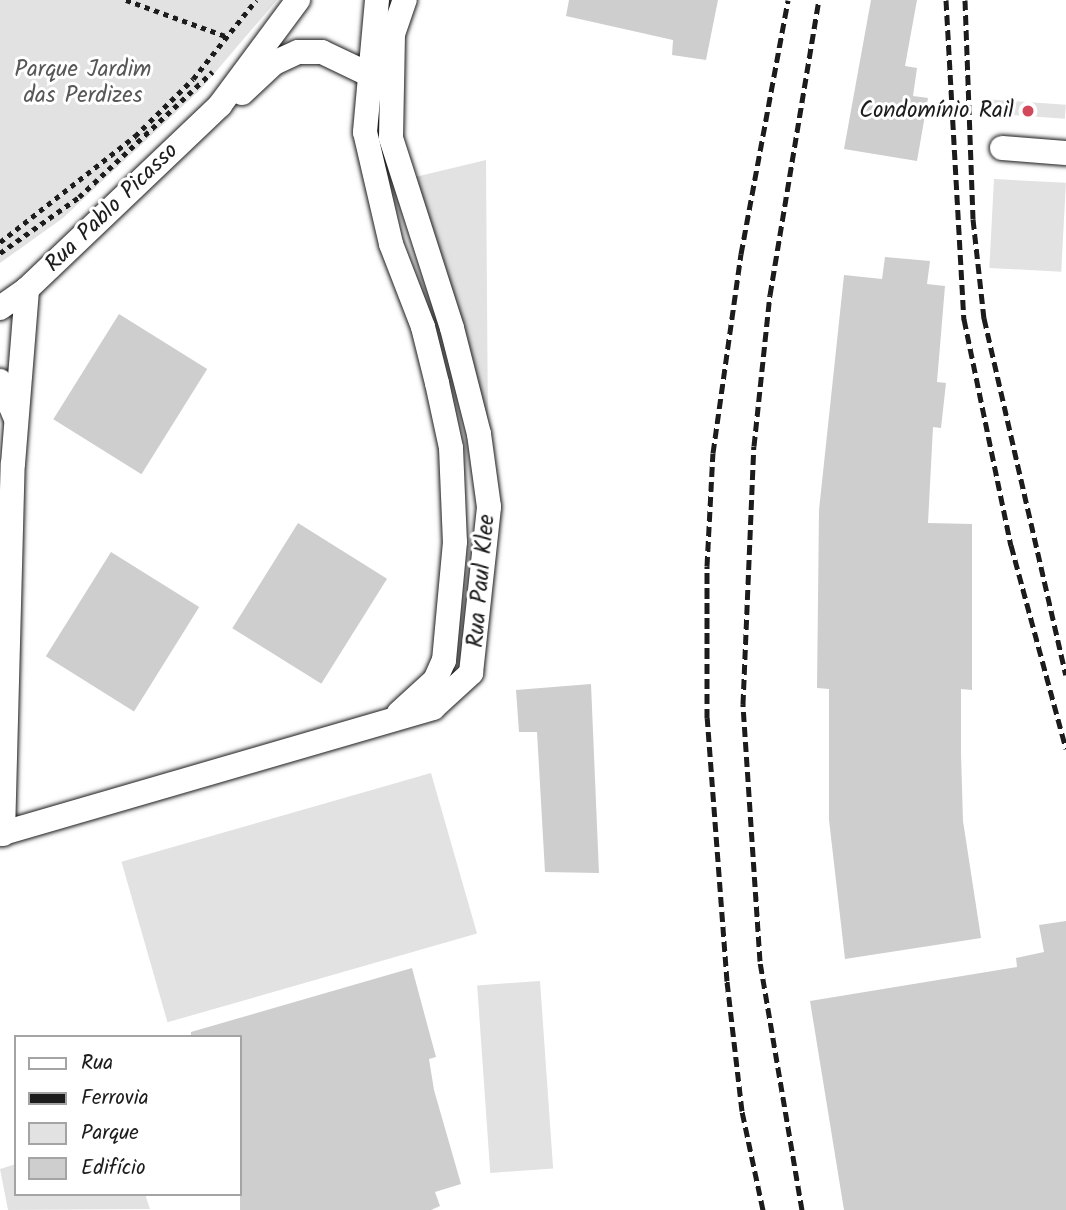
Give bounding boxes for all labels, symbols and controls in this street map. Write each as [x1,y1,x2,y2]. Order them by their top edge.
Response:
park label: Parque Jardim das Perdizes [15,56,151,110]
place label: Condomínio Rail [859,97,1014,125]
marker: Condomínio Rail [1020,103,1036,119]
street label: Rua Pablo Picasso [40,138,184,278]
street label: Rua Paul Klee [462,513,502,649]
legend [14,1035,242,1196]
text: Rua [81,1047,113,1080]
text: Ferrovia [81,1082,149,1115]
text: Parque [81,1117,139,1150]
text: Edifício [81,1152,146,1185]

